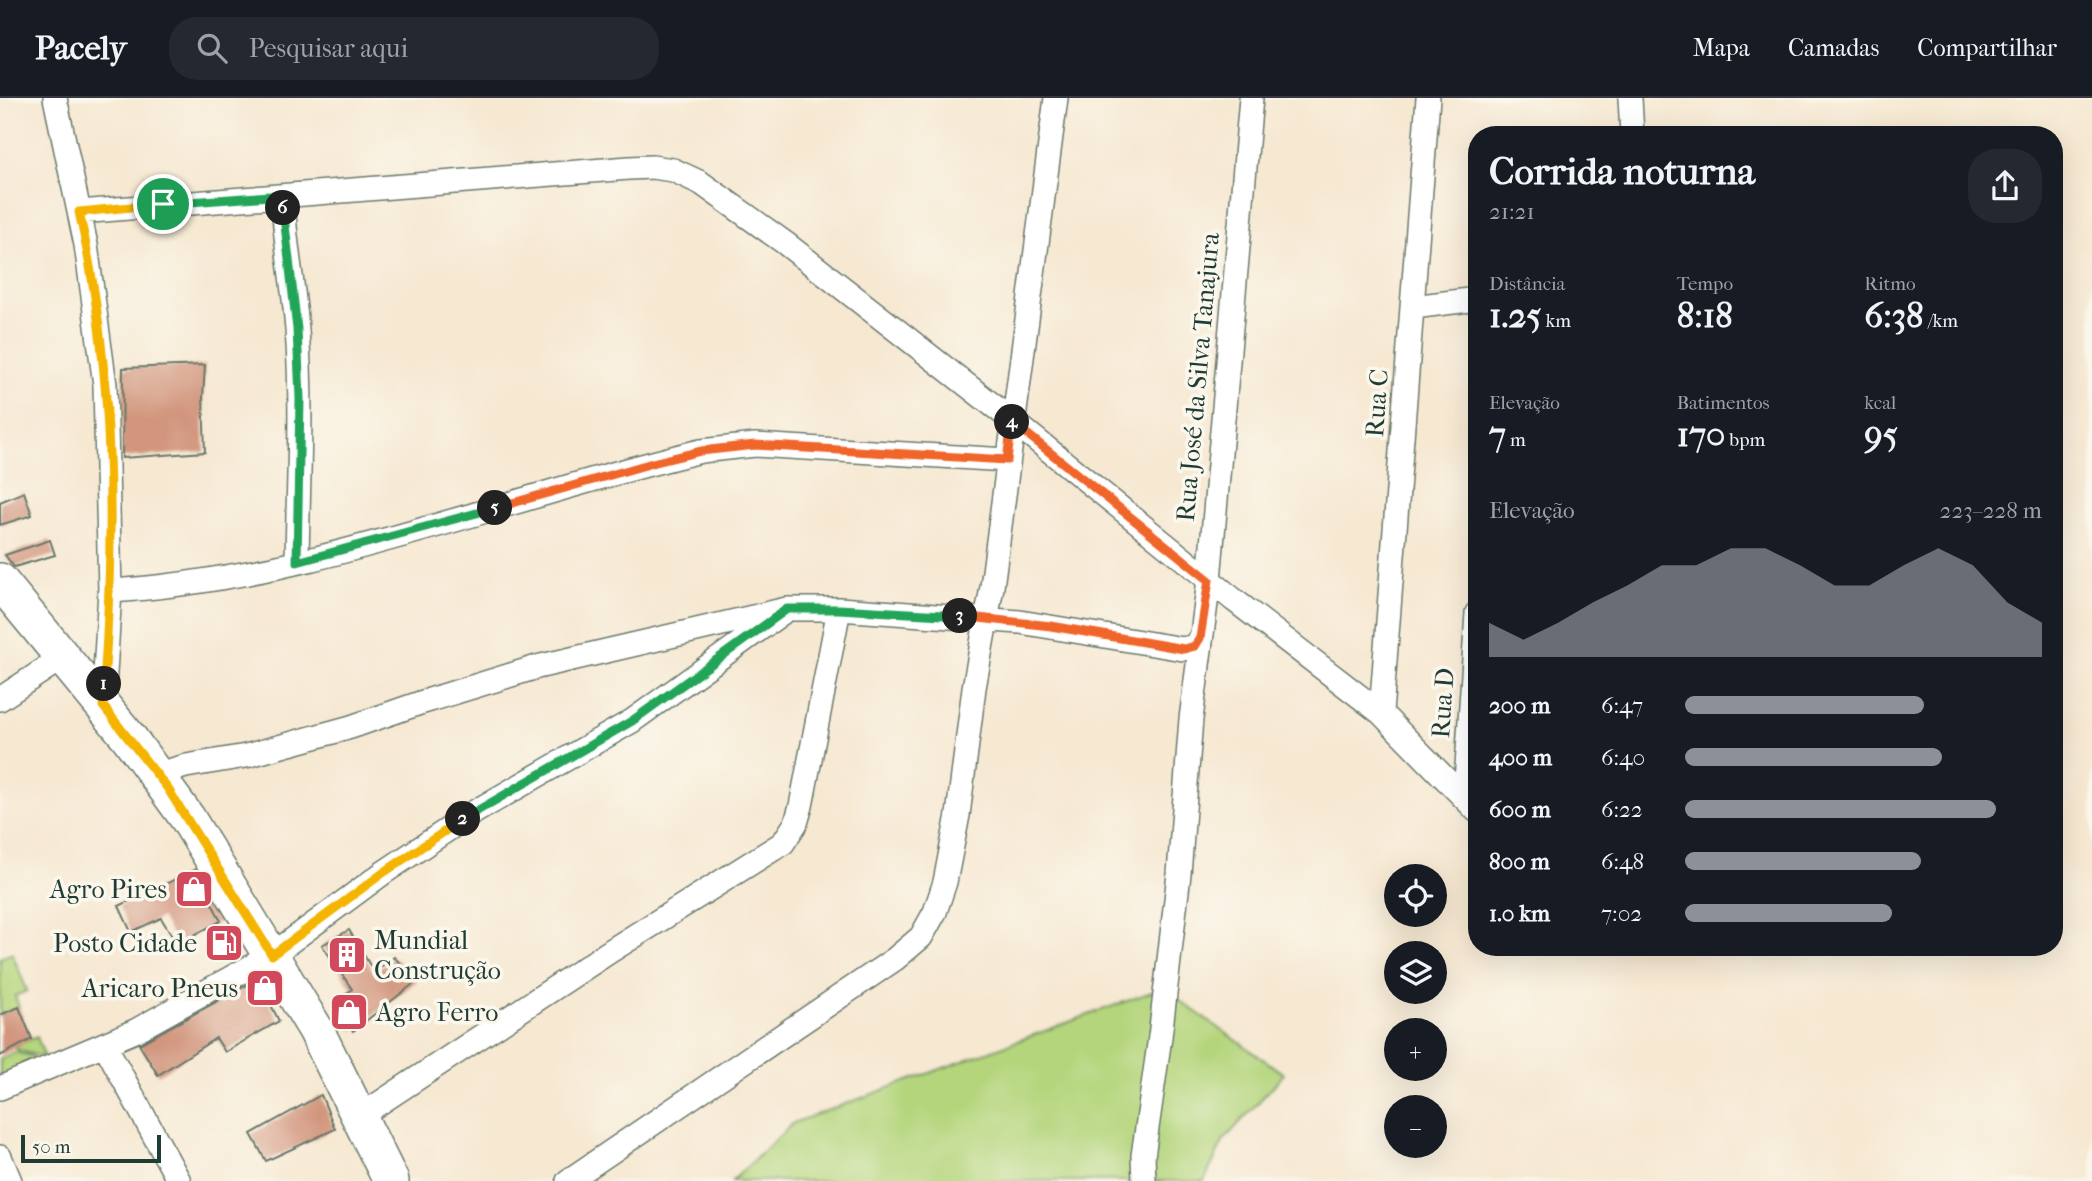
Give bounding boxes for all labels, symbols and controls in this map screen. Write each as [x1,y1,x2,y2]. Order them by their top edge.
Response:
search box [169,17,659,80]
text: Pacely [35,29,127,68]
icon: search [193,29,231,67]
text: Pesquisar aqui [249,33,408,64]
text: Mapa [1693,34,1750,62]
text: Camadas [1788,34,1879,62]
text: Compartilhar [1917,34,2057,62]
text: Corrida noturna [1489,149,1755,194]
button: share [1968,149,2042,223]
pin [133,174,193,234]
icon: arrive [144,185,182,223]
pin: 6 [266,190,300,226]
text: 6 [277,196,288,218]
text: 21:21 [1489,198,1535,225]
street label: Rua José da Silva Tanajura [1170,230,1226,523]
text: Distância [1489,273,1565,295]
text: Tempo [1677,273,1733,295]
text: Ritmo [1864,273,1916,295]
text: 1.25 [1489,295,1541,336]
text: 8:18 [1677,295,1733,336]
text: 6:38 [1864,295,1924,336]
text: km [1541,310,1571,332]
text: /km [1924,310,1958,332]
street label: Rua C [1359,368,1395,438]
text: Elevação [1489,392,1560,414]
text: Batimentos [1677,392,1770,414]
text: kcal [1864,392,1896,414]
pin: 4 [995,404,1030,440]
text: 4 [1006,410,1017,432]
text: 7 [1489,414,1506,455]
text: 170 [1677,414,1725,455]
text: 95 [1864,414,1898,455]
text: m [1506,429,1526,451]
text: bpm [1725,429,1765,451]
pin: 5 [477,490,512,526]
text: 5 [490,496,499,518]
text: Elevação [1489,497,1575,524]
text: 223–228 m [1940,497,2042,524]
pin: 3 [942,598,978,634]
text: 3 [956,604,963,626]
pin: 1 [86,666,122,702]
street label: Rua D [1425,667,1461,739]
text: 1 [100,672,107,694]
text: 200 m [1489,692,1550,719]
text: 6:47 [1601,692,1643,719]
text: 400 m [1489,744,1552,771]
text: 6:40 [1601,744,1645,771]
text: 600 m [1489,796,1551,823]
text: 6:22 [1601,796,1643,823]
pin: 2 [446,802,480,836]
text: 2 [458,807,467,829]
text: 800 m [1489,848,1550,875]
text: 6:48 [1601,848,1644,875]
map controls [1384,864,1447,1158]
button: locate [1384,864,1447,927]
shop icon: Agro Pires [173,868,215,910]
place label: Agro Pires [49,874,167,905]
text: 1.0 km [1489,900,1550,927]
text: 7:02 [1601,900,1642,927]
fuel station icon: Posto Cidade [203,922,245,964]
place label: Mundial Construção [374,925,501,986]
place label: Posto Cidade [53,928,197,959]
building icon: Mundial Construção [326,934,368,976]
button: layers [1384,941,1447,1004]
shop icon: Aricaro Pneus [244,967,286,1009]
place label: Aricaro Pneus [81,973,238,1004]
shop icon: Agro Ferro [328,991,370,1033]
place label: Agro Ferro [375,997,498,1028]
button: + [1384,1018,1447,1081]
button: − [1384,1095,1447,1158]
scale bar [21,1132,161,1164]
text: 50 m [32,1136,71,1158]

